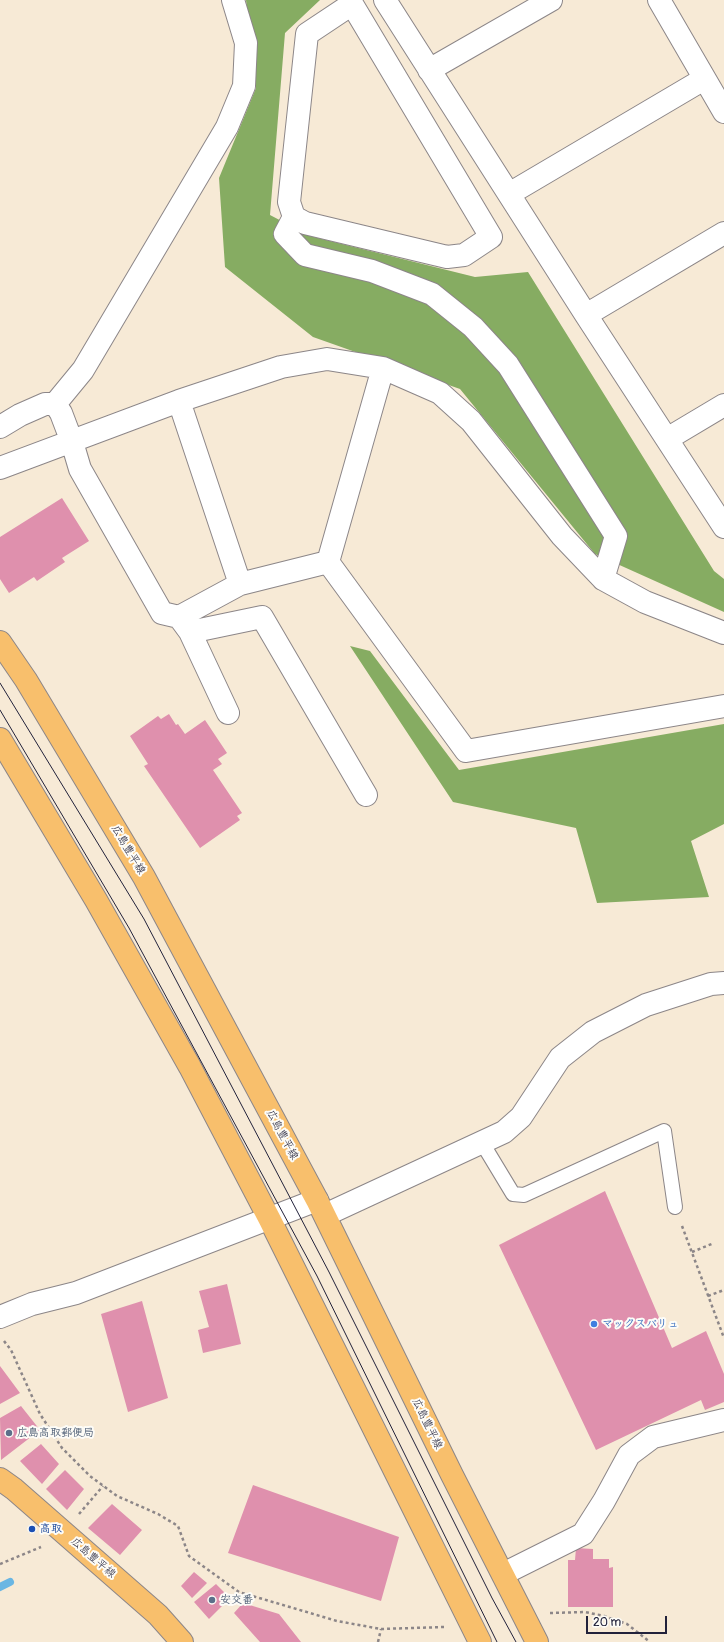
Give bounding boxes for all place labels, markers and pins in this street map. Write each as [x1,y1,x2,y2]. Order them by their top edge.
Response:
place label: マックスバリュ [602,1317,679,1331]
marker: マックスバリュ [589,1319,599,1329]
place label: 広島高取郵便局 [17,1426,94,1440]
marker: 広島高取郵便局 [4,1428,14,1438]
place label: 高取 [40,1522,62,1536]
marker: 高取 [27,1524,37,1534]
place label: 安交番 [220,1593,253,1607]
marker: 安交番 [207,1595,217,1605]

